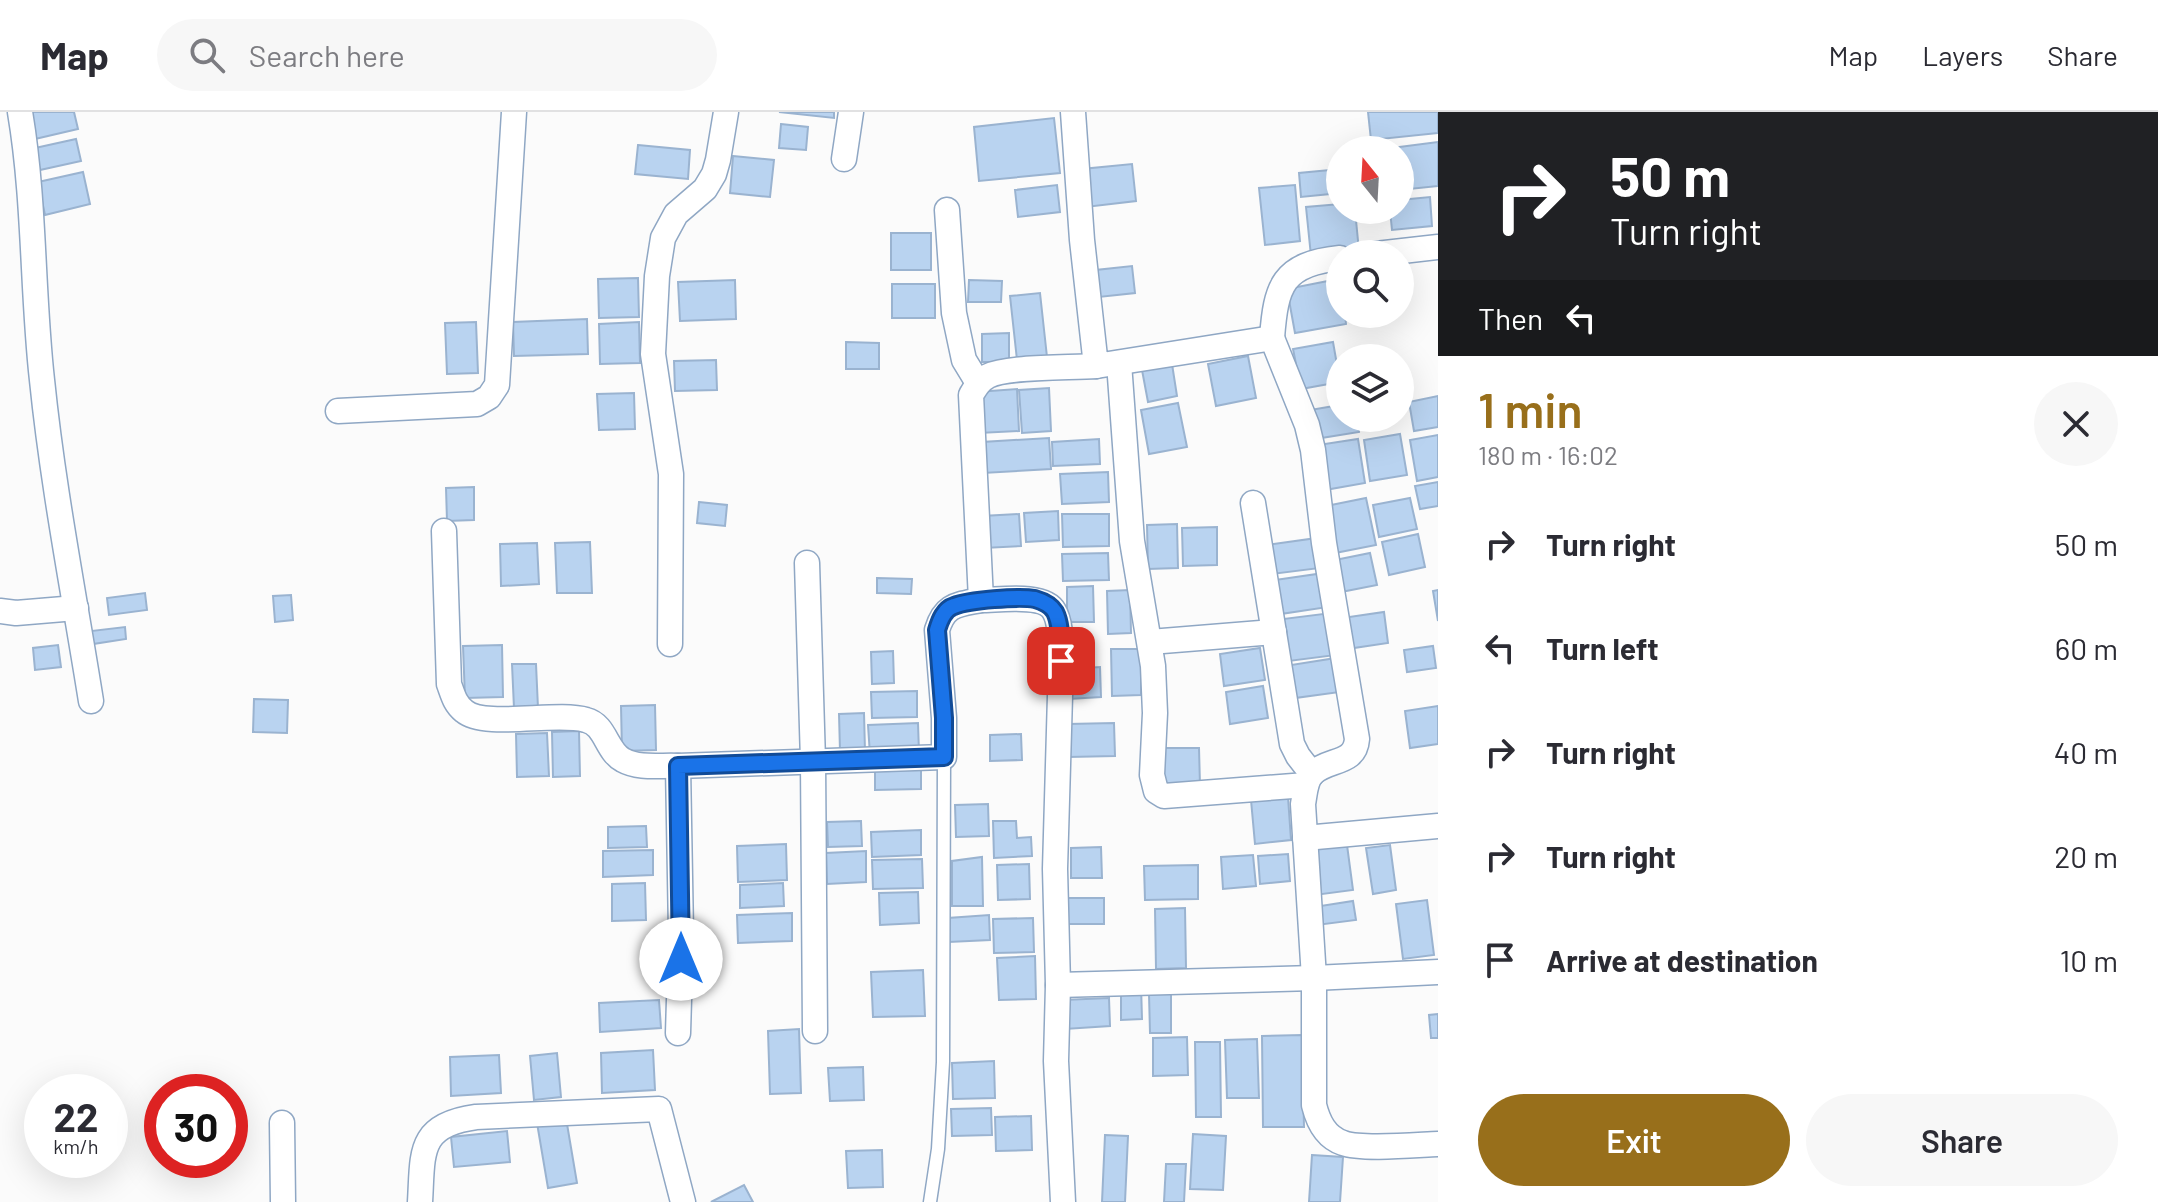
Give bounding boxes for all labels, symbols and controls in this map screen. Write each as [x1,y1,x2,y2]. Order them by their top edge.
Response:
search box [157,19,717,91]
text: Map [40,32,109,78]
icon: search [185,33,229,77]
text: Search here [249,37,405,73]
text: Map [1828,38,1878,72]
text: Layers [1922,38,2003,72]
text: Share [2047,38,2118,72]
north arrow [1326,136,1414,224]
map controls [1326,136,1414,432]
text: 50 m [1610,141,1730,208]
icon: right [1478,144,1582,248]
text: Turn right [1610,209,1762,252]
button: search [1326,240,1414,328]
icon: left [1559,296,1603,340]
text: Then [1478,300,1543,336]
button: layers [1326,344,1414,432]
text: 1 min [1478,380,1583,438]
button: close [2034,382,2118,466]
text: 180 m · 16:02 [1478,439,1618,470]
icon: right [1478,522,1522,566]
text: Turn right [1546,526,1676,562]
text: 50 m [2055,526,2118,562]
icon: left [1478,626,1522,670]
pin [1027,627,1095,695]
text: Turn left [1546,630,1659,666]
text: 60 m [2055,630,2118,666]
icon: arrive [1039,639,1083,683]
icon: right [1478,730,1522,774]
text: Turn right [1546,734,1676,770]
text: 40 m [2054,734,2118,770]
icon: right [1478,834,1522,878]
text: Turn right [1546,838,1676,874]
text: 20 m [2054,838,2118,874]
position arrow [639,917,723,1001]
icon: arrive [1478,938,1522,982]
text: Arrive at destination [1546,942,1818,978]
text: 10 m [2060,942,2118,978]
speed limit sign: 30 [144,1074,248,1178]
text: 22 [54,1092,98,1140]
button: Exit [1478,1094,1790,1186]
button: Share [1806,1094,2118,1186]
text: km/h [53,1134,99,1158]

